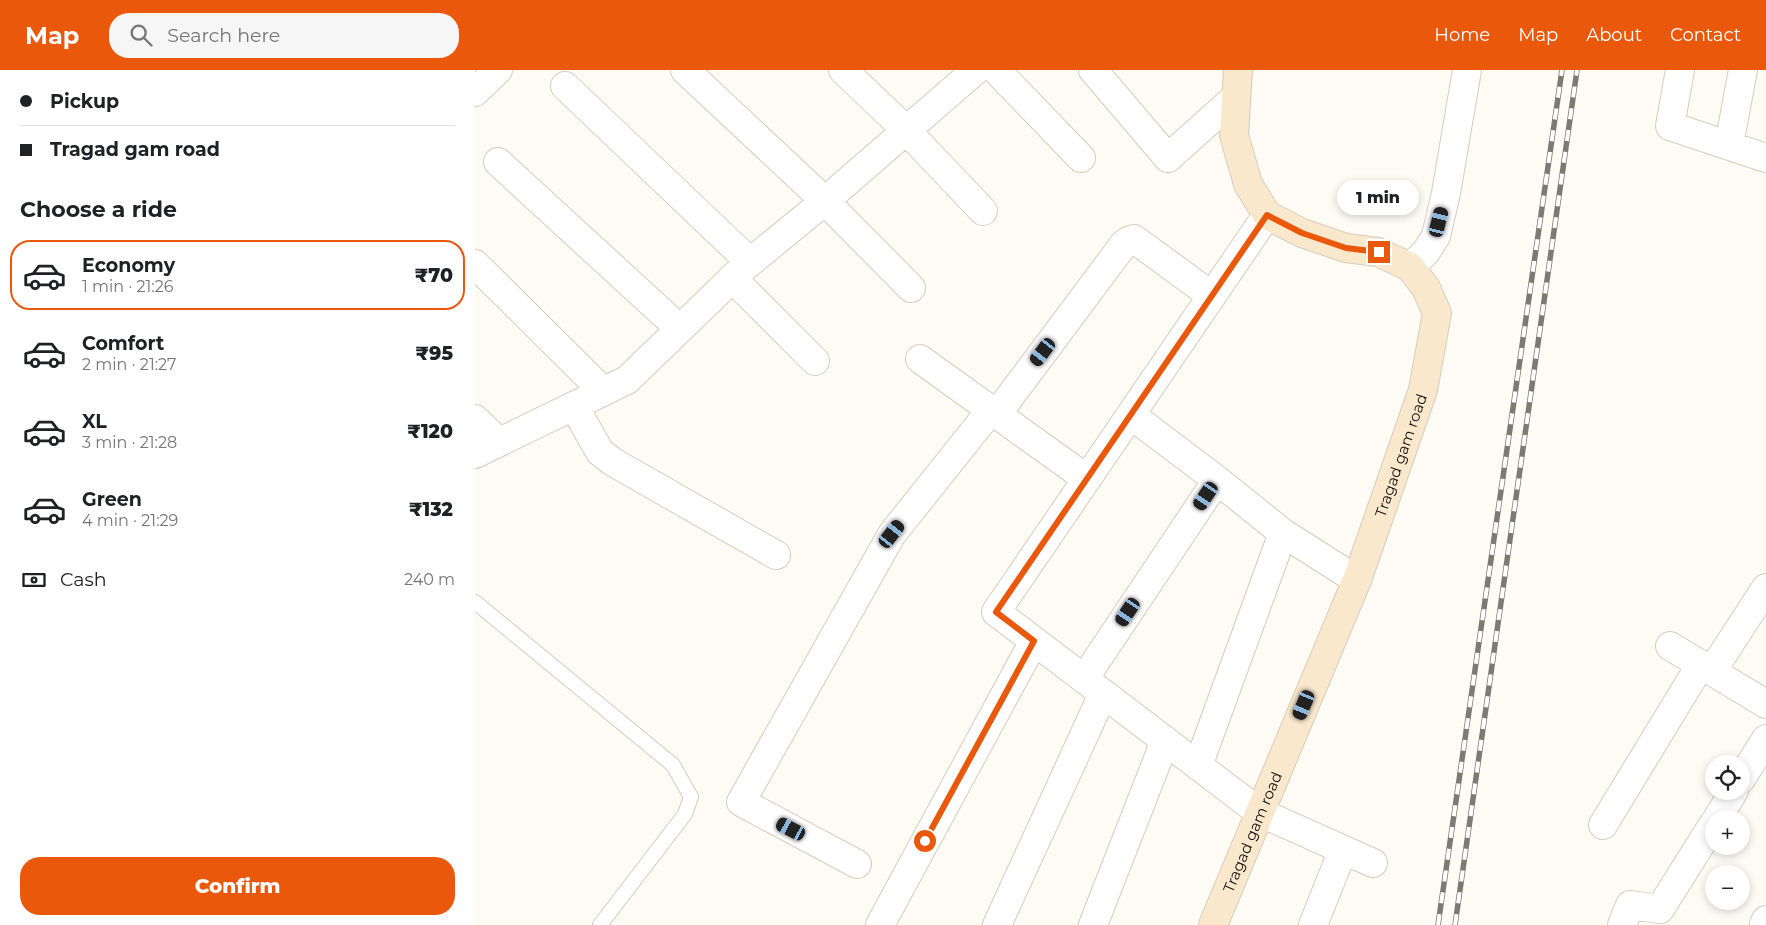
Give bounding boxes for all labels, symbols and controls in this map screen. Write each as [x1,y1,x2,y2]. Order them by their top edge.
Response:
search box [109,13,459,58]
text: Map [25,21,79,50]
icon: search [127,21,155,49]
text: Search here [167,24,280,47]
text: Home [1434,24,1490,46]
text: Map [1518,24,1558,46]
text: About [1586,24,1642,46]
text: Contact [1670,24,1741,46]
text: Pickup [50,90,119,113]
text: Tragad gam road [50,138,220,161]
callout: 1 min [1338,180,1420,214]
text: 1 min [1356,188,1400,207]
text: Choose a ride [20,196,177,223]
car [1428,206,1449,238]
route end [1368,241,1390,263]
icon: car [22,253,67,298]
text: Economy [82,254,175,277]
text: ₹70 [415,264,453,287]
text: 1 min · 21:26 [82,277,174,296]
icon: car [22,331,67,376]
text: Comfort [82,332,164,355]
car [1027,336,1058,368]
text: ₹95 [415,342,453,365]
text: 2 min · 21:27 [82,355,177,374]
street label: Tragad gam road [1370,391,1431,519]
icon: car [22,409,67,454]
text: XL [82,410,107,433]
text: ₹120 [407,420,453,443]
text: 3 min · 21:28 [82,433,177,452]
car [1191,479,1220,513]
icon: car [22,487,67,532]
text: Green [82,488,142,511]
text: ₹132 [409,498,453,521]
text: 4 min · 21:29 [82,511,178,530]
car [876,518,907,550]
icon: cash [20,566,48,594]
text: Cash [60,568,107,591]
text: 240 m [404,570,455,589]
car [1113,595,1142,629]
car [1291,688,1316,722]
map controls [1705,755,1750,910]
button: locate [1705,755,1750,800]
street label: Tragad gam road [1218,769,1286,895]
button: + [1705,810,1750,855]
car [774,815,807,843]
route start [914,830,936,852]
button: Confirm [20,857,455,915]
button: − [1705,865,1750,910]

